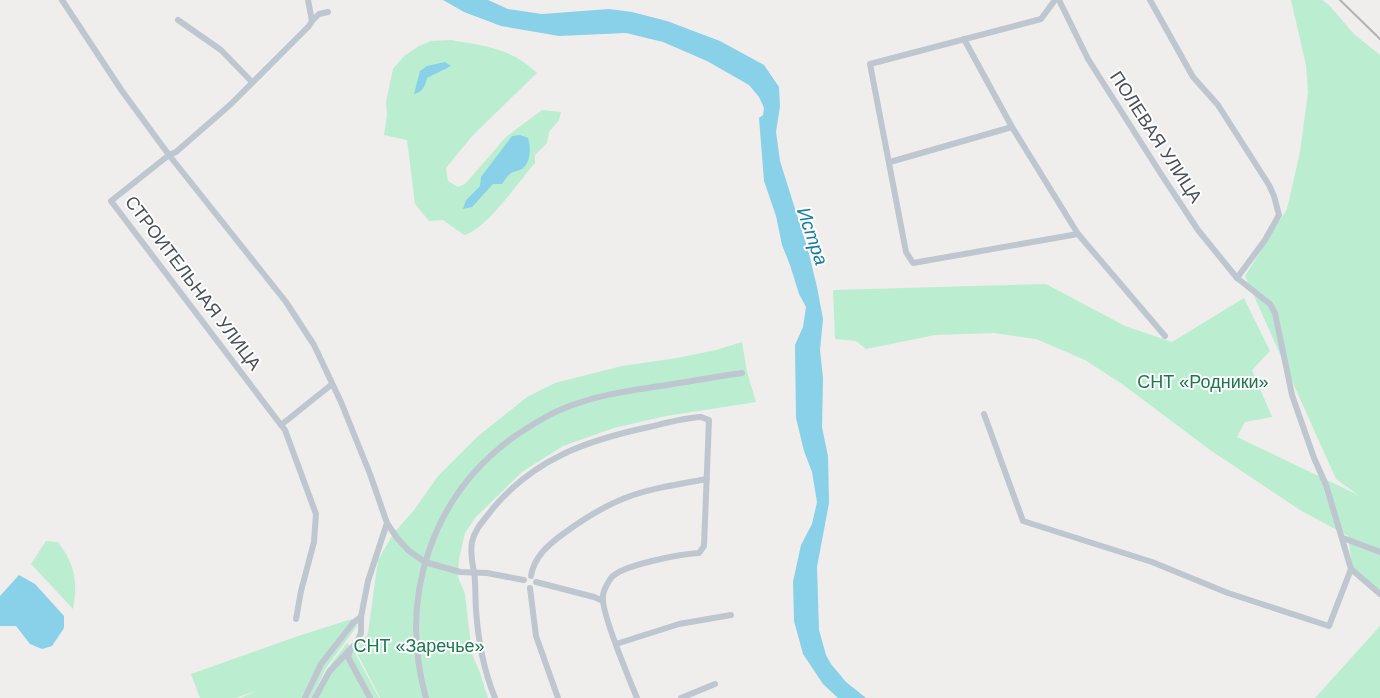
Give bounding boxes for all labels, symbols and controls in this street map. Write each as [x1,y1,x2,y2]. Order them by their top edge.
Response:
street label: ПОЛЕВАЯ УЛИЦА [1106,67,1206,207]
street label: СТРОИТЕЛЬНАЯ УЛИЦА [121,192,265,374]
water label: Истра [793,204,832,268]
park label: СНТ «Родники» [1137,372,1269,392]
park label: СНТ «Заречье» [353,636,485,656]

